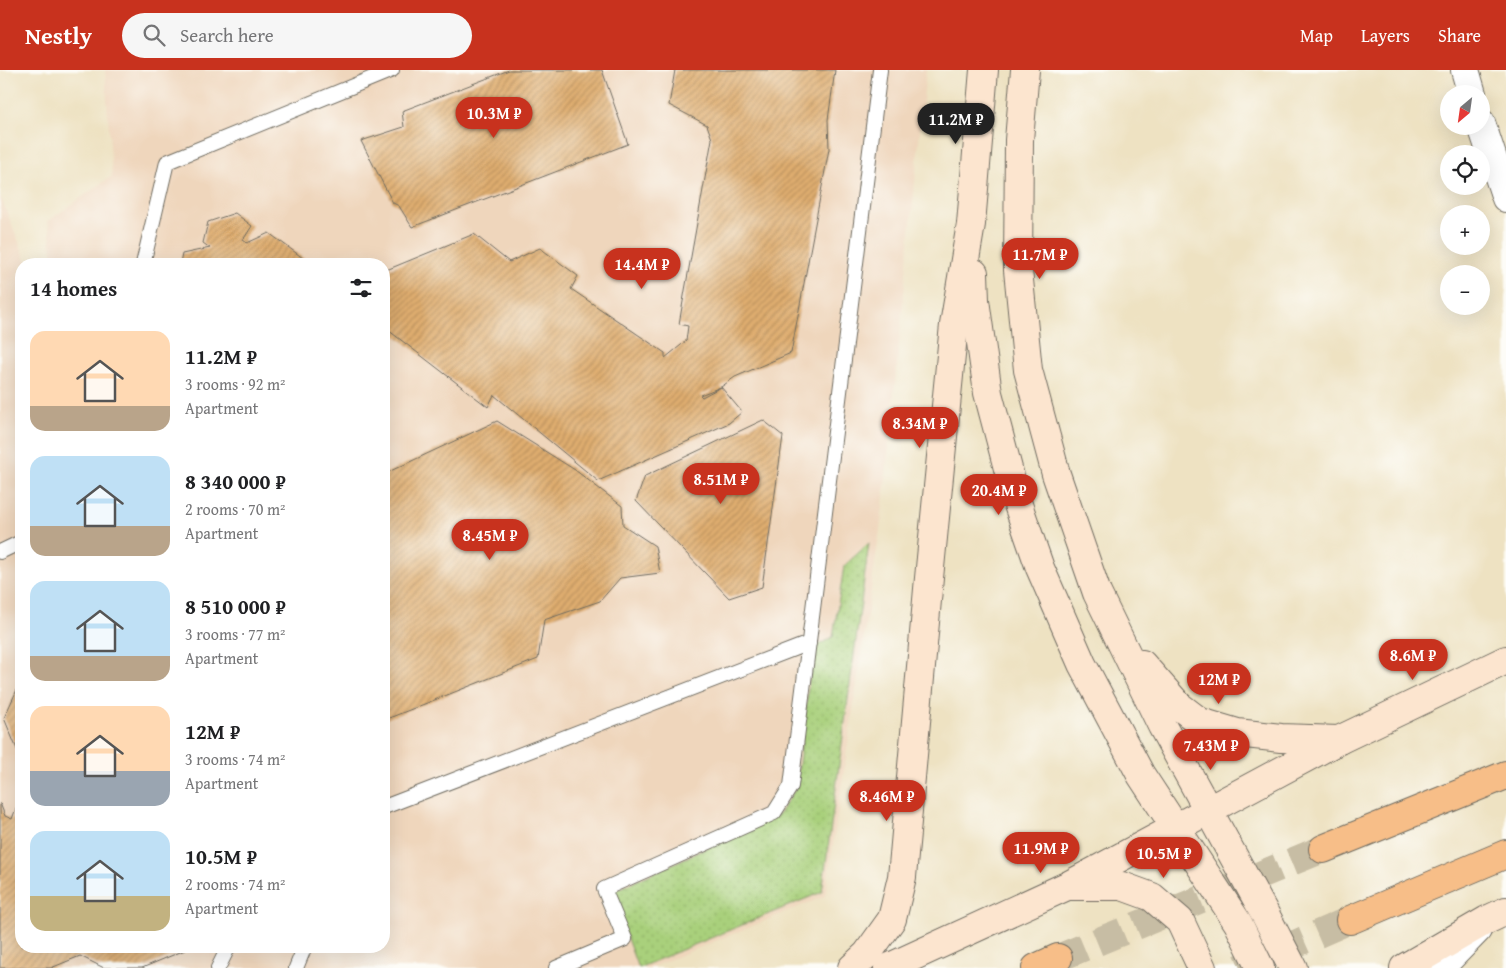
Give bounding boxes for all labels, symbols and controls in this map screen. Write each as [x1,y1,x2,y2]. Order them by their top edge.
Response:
search box [122,13,472,58]
text: Nestly [25,18,92,53]
icon: search [140,21,168,49]
text: Search here [180,21,274,49]
text: Map [1300,22,1333,49]
text: Layers [1361,22,1410,49]
text: Share [1438,22,1481,49]
north arrow [1440,85,1490,135]
map controls [1440,85,1490,315]
pin: 10.3M ₽ [448,97,540,139]
text: 10.3M ₽ [467,101,521,125]
pin: 11.2M ₽ [910,102,1002,145]
text: 11.2M ₽ [929,107,983,131]
button: locate [1440,145,1490,195]
button: + [1440,205,1490,255]
pin: 11.7M ₽ [994,238,1086,280]
text: 11.7M ₽ [1013,242,1067,266]
pin: 14.4M ₽ [596,248,688,290]
text: 14.4M ₽ [615,252,669,276]
button: − [1440,265,1490,315]
text: 14 homes [30,273,117,304]
icon: filters [347,274,375,302]
text: 11.2M ₽ [185,341,257,372]
icon: home [70,351,130,411]
text: 3 rooms · 92 m² [185,372,285,396]
text: Apartment [185,396,258,420]
pin: 8.34M ₽ [874,406,966,449]
text: 8.34M ₽ [893,411,947,435]
pin: 8.51M ₽ [675,462,767,505]
text: 8 340 000 ₽ [185,466,286,497]
text: 8.51M ₽ [694,467,748,491]
pin: 20.4M ₽ [953,474,1045,516]
icon: home [70,476,130,536]
text: 20.4M ₽ [972,478,1026,502]
text: 2 rooms · 70 m² [185,497,285,521]
pin: 8.45M ₽ [444,518,536,561]
text: Apartment [185,521,258,545]
text: 8.45M ₽ [463,523,517,547]
text: 8 510 000 ₽ [185,591,286,622]
icon: home [70,601,130,661]
text: 3 rooms · 77 m² [185,622,285,646]
pin: 8.6M ₽ [1372,638,1454,681]
text: 8.6M ₽ [1390,643,1436,667]
text: Apartment [185,646,258,670]
pin: 12M ₽ [1184,662,1254,705]
text: 12M ₽ [1198,667,1240,691]
text: 12M ₽ [185,716,240,747]
icon: home [70,726,130,786]
pin: 7.43M ₽ [1165,728,1257,771]
text: 7.43M ₽ [1184,733,1238,757]
text: 3 rooms · 74 m² [185,747,285,771]
text: Apartment [185,771,258,795]
pin: 8.46M ₽ [841,780,933,822]
text: 8.46M ₽ [860,784,914,808]
pin: 11.9M ₽ [995,832,1087,874]
text: 11.9M ₽ [1014,836,1068,860]
pin: 10.5M ₽ [1118,836,1210,879]
text: 10.5M ₽ [185,841,257,872]
text: 10.5M ₽ [1137,841,1191,865]
icon: home [70,851,130,911]
text: 2 rooms · 74 m² [185,872,285,896]
text: Apartment [185,896,258,920]

